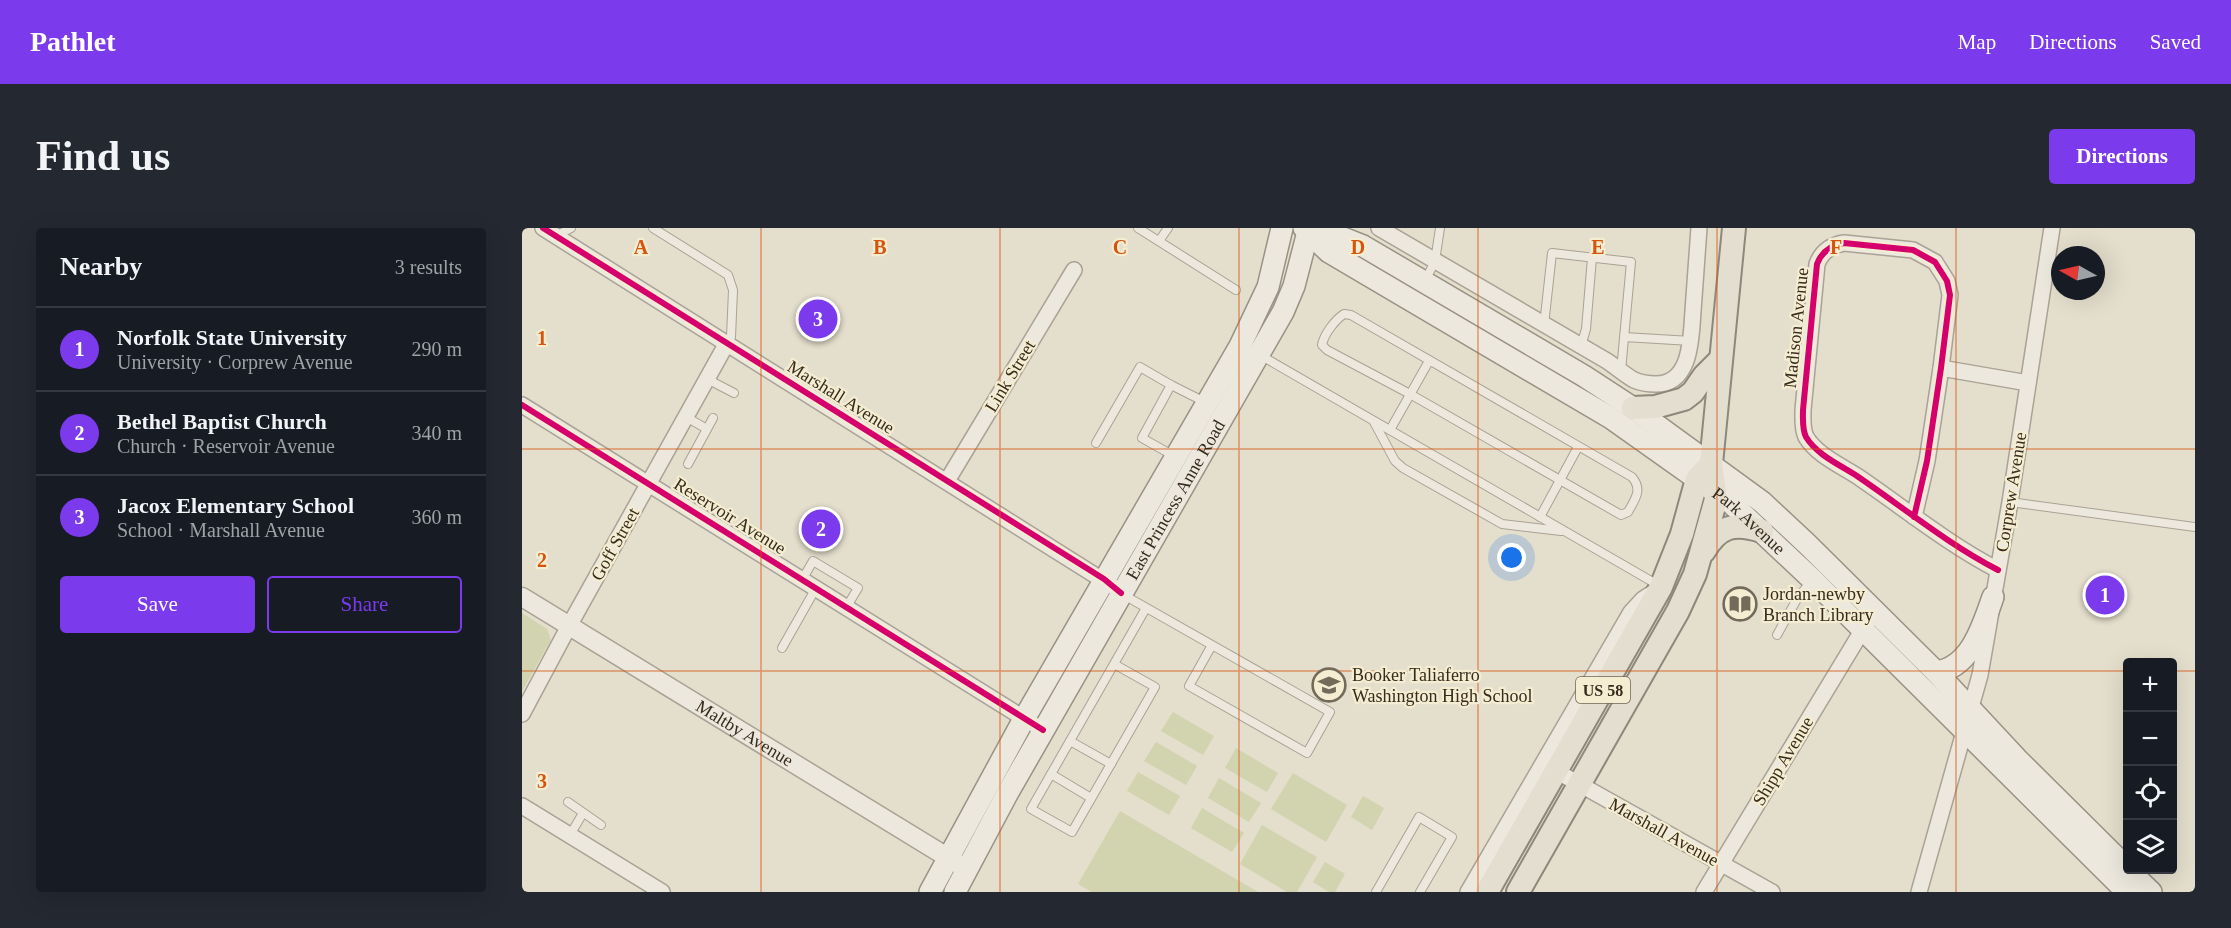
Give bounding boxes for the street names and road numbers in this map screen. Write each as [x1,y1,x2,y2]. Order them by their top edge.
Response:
street label: Madison Avenue [1780,267,1812,389]
street label: Link Street [981,336,1039,416]
street label: Marshall Avenue [784,356,898,438]
street label: East Princess Anne Road [1122,416,1229,583]
street label: Corprew Avenue [1992,431,2030,553]
street label: Reservoir Avenue [670,474,790,558]
street label: Park Avenue [1708,483,1789,559]
street label: Goff Street [587,504,643,584]
road number: US 58 [1576,677,1630,703]
street label: Maltby Avenue [692,696,797,771]
street label: Shipp Avenue [1749,713,1817,809]
street label: Marshall Avenue [1606,794,1722,870]

